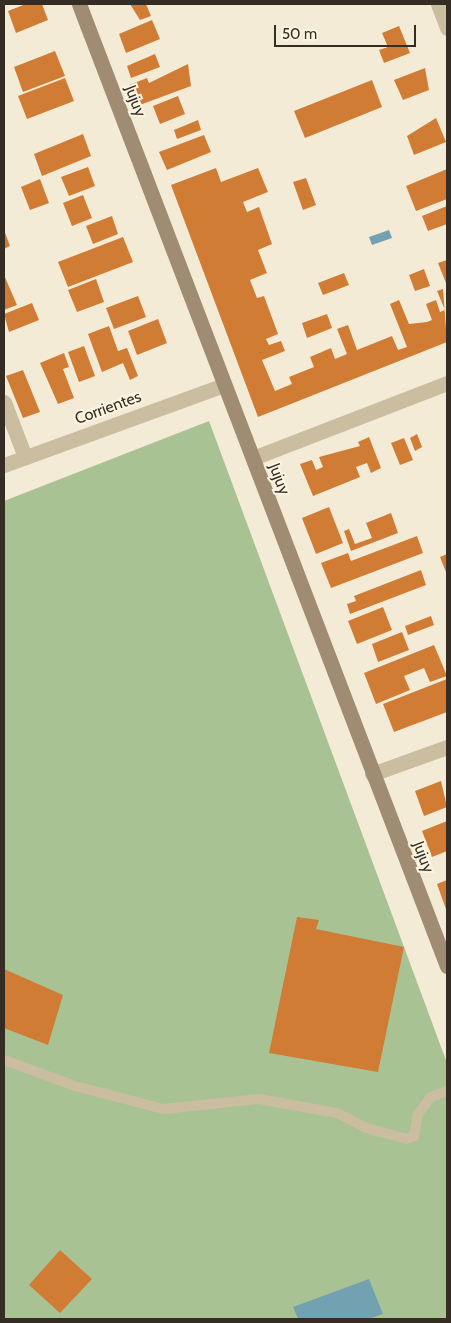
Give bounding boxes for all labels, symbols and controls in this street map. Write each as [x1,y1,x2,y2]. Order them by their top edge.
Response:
scale bar [276,15,418,47]
text: 50 m [282,25,317,43]
street label: Jujuy [120,83,150,119]
street label: Corrientes [72,387,144,429]
street label: Jujuy [264,461,294,497]
street label: Jujuy [408,839,438,875]

